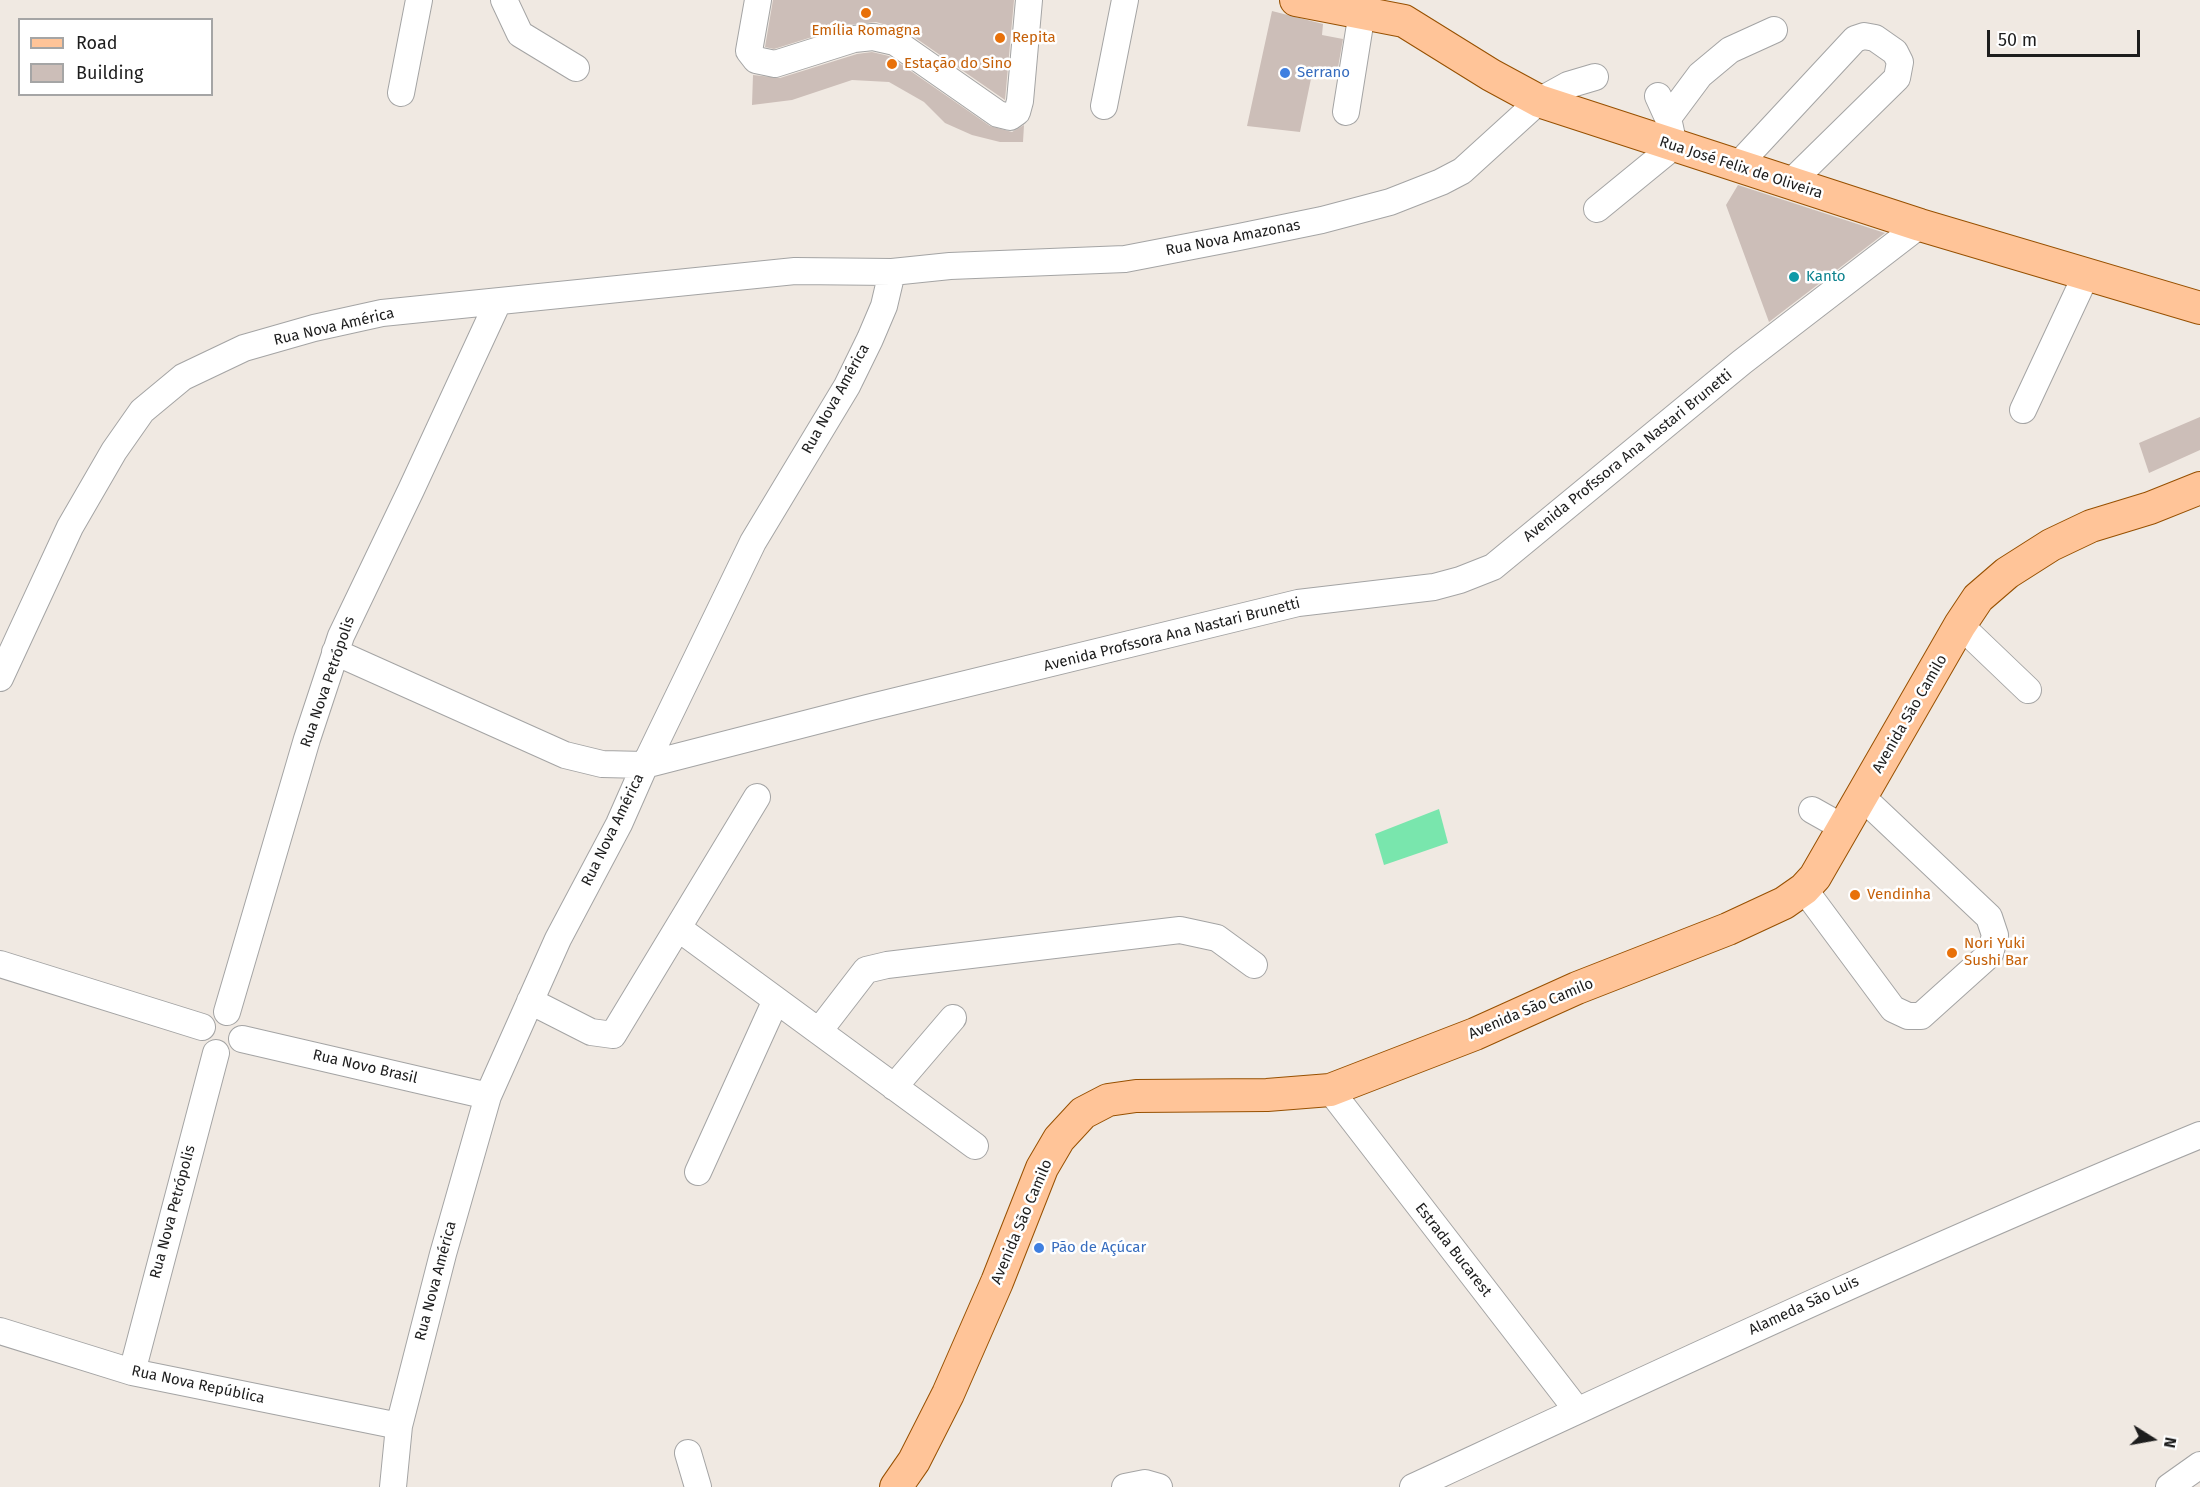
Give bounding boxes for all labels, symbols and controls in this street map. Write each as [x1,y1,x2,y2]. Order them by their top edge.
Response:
marker: Emília Romagna [859,6,873,20]
legend [18,18,213,96]
scale bar [1990,18,2143,56]
place label: Emília Romagna [811,22,921,40]
place label: Repita [1012,29,1056,47]
text: 50 m [1998,29,2037,51]
marker: Repita [993,31,1007,45]
text: Road [76,32,118,54]
place label: Estação do Sino [904,55,1012,73]
marker: Estação do Sino [885,57,899,71]
text: Building [76,62,143,84]
place label: Serrano [1297,64,1350,82]
marker: Serrano [1278,66,1292,80]
street label: Rua José Felix de Oliveira [1657,133,1825,203]
street label: Rua Nova Amazonas [1164,216,1302,260]
place label: Kanto [1806,268,1846,286]
marker: Kanto [1787,270,1801,284]
street label: Rua Nova América [272,304,396,350]
street label: Rua Nova América [798,341,874,457]
street label: Avenida Profssora Ana Nastari Brunetti [1520,366,1736,546]
street label: Avenida Profssora Ana Nastari Brunetti [1042,594,1302,676]
street label: Rua Nova Petrópolis [297,614,359,750]
street label: Avenida São Camilo [1869,652,1951,776]
street label: Rua Nova América [578,771,648,889]
place label: Vendinha [1867,886,1931,904]
marker: Vendinha [1848,888,1862,902]
place label: Nori Yuki Sushi Bar [1964,935,2028,970]
marker: Nori Yuki Sushi Bar [1945,946,1959,960]
street label: Avenida São Camilo [1466,975,1596,1043]
street label: Rua Novo Brasil [311,1046,419,1088]
street label: Rua Nova Petrópolis [147,1143,199,1281]
street label: Avenida São Camilo [988,1157,1056,1287]
street label: Estrada Bucarest [1411,1200,1495,1300]
street label: Rua Nova América [411,1219,461,1343]
place label: Pão de Açúcar [1051,1239,1146,1257]
marker: Pão de Açúcar [1032,1241,1046,1255]
street label: Alameda São Luis [1746,1273,1862,1339]
street label: Rua Nova República [130,1362,266,1408]
north arrow [2122,1409,2182,1469]
text: N [2160,1436,2180,1450]

